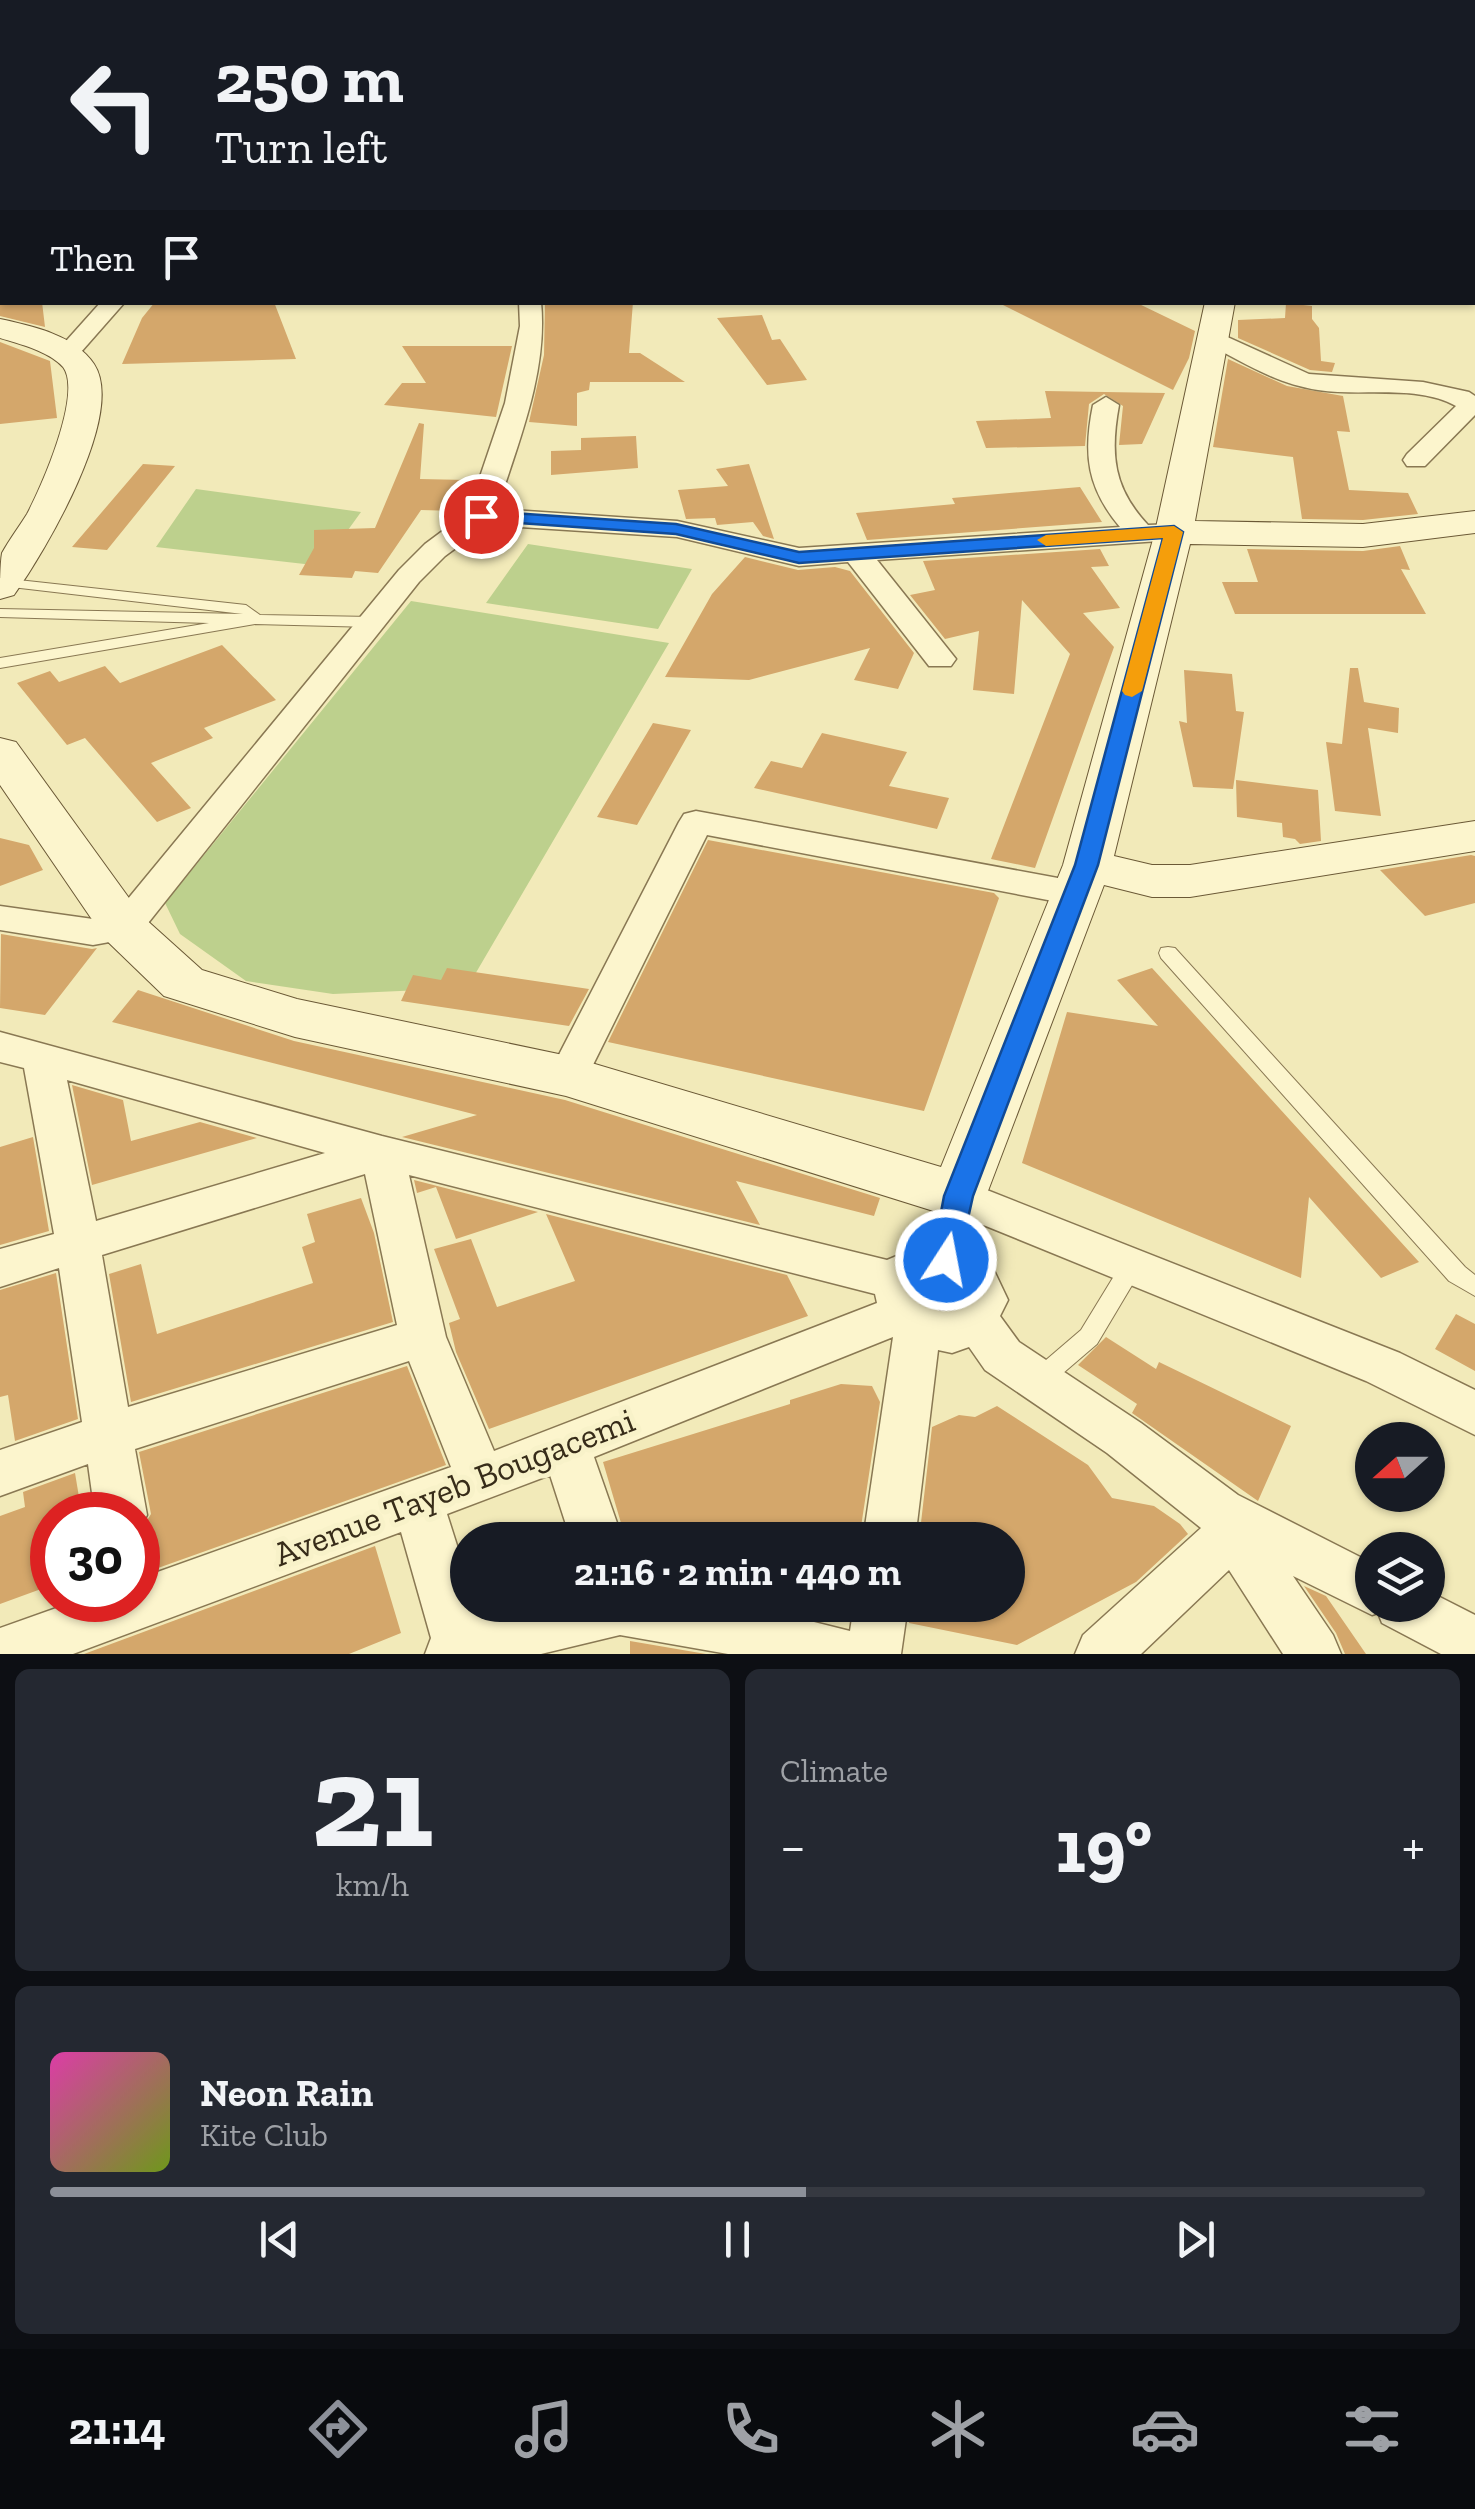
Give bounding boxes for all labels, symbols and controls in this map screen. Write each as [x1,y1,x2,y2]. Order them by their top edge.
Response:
text: 250 m [215,36,404,120]
icon: left [50,40,180,170]
text: Turn left [215,121,387,175]
icon: arrive [154,230,209,285]
text: Then [50,235,134,281]
pin [439,474,524,559]
icon: arrive [454,489,509,544]
position arrow [894,1208,998,1312]
street label: Avenue Tayeb Bougacemi [268,1399,640,1575]
north arrow [1355,1422,1445,1512]
map controls [1355,1422,1445,1622]
speed limit sign: 30 [30,1492,160,1622]
button: layers [1355,1532,1445,1622]
text: 21:16 · 2 min · 440 m [574,1549,901,1595]
text: 21 [311,1723,434,1879]
text: Climate [780,1752,888,1790]
text: 19° [1055,1801,1152,1891]
text: − [780,1813,806,1879]
text: + [1402,1813,1425,1879]
text: km/h [336,1866,409,1904]
text: Neon Rain [200,2070,373,2116]
text: Kite Club [200,2116,328,2154]
icon: previous [252,2212,307,2267]
icon: pause [710,2212,765,2267]
icon: next [1168,2212,1223,2267]
icon: directions [303,2394,373,2464]
icon: music [509,2394,579,2464]
icon: phone [716,2394,786,2464]
icon: climate [923,2394,993,2464]
icon: car [1130,2394,1200,2464]
icon: filters [1337,2394,1407,2464]
text: 21:14 [68,2402,166,2456]

